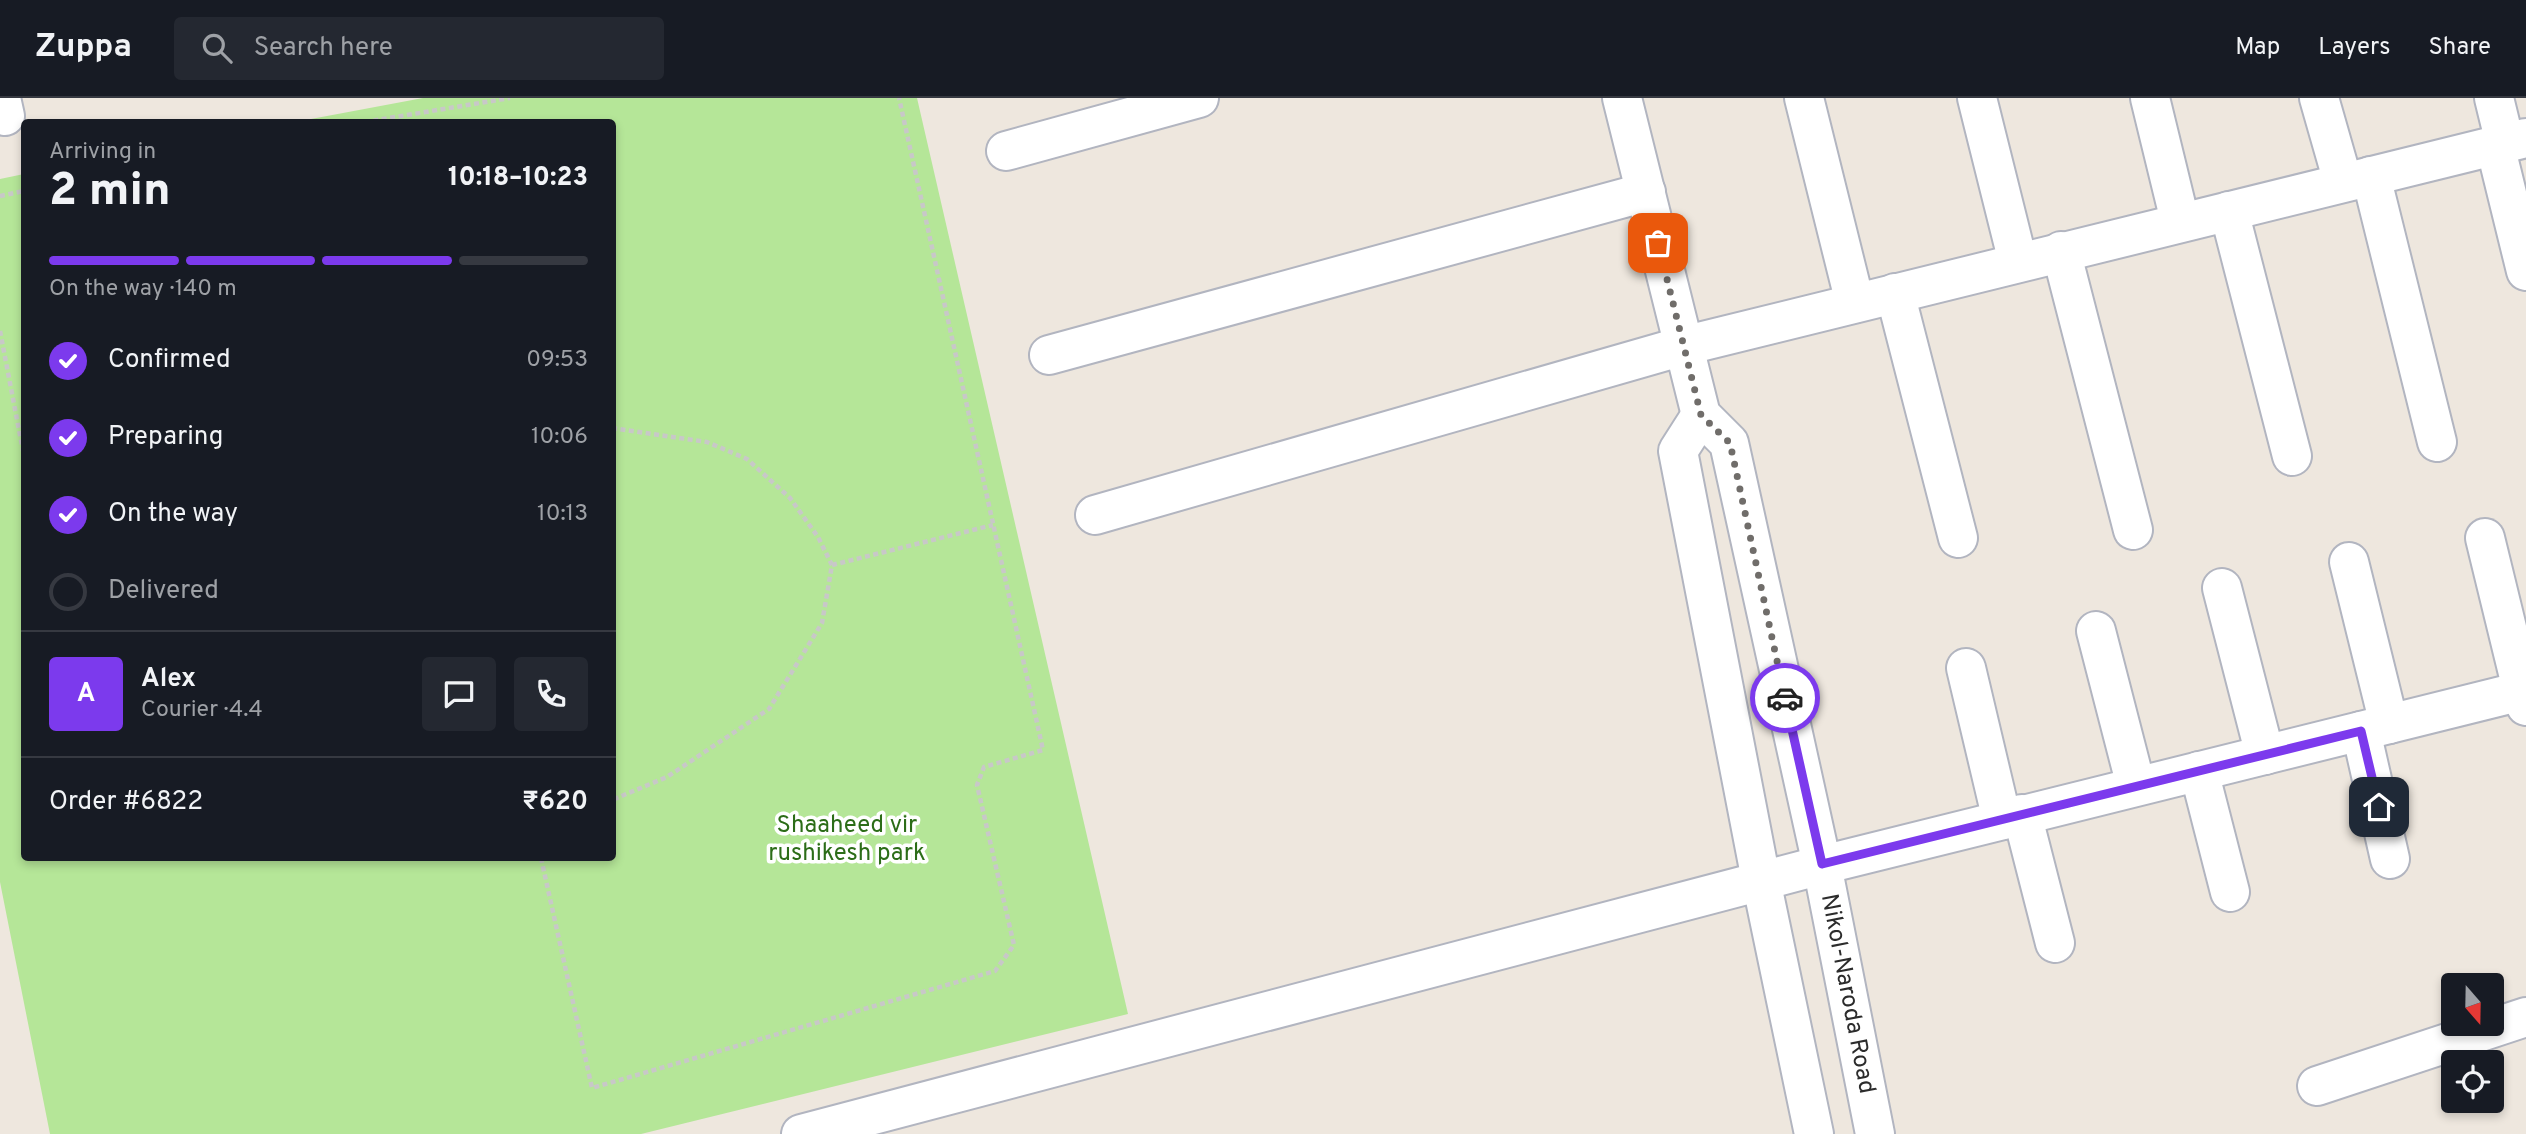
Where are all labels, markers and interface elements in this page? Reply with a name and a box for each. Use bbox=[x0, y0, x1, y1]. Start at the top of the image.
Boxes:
search box bbox=[174, 17, 664, 80]
text: Zuppa bbox=[35, 27, 132, 69]
icon: search bbox=[198, 29, 236, 67]
text: Search here bbox=[254, 32, 393, 65]
text: Map bbox=[2235, 33, 2280, 63]
text: Layers bbox=[2318, 33, 2390, 63]
text: Share bbox=[2428, 33, 2491, 63]
text: Arriving in bbox=[49, 138, 156, 167]
text: 10:18–10:23 bbox=[448, 162, 588, 195]
text: 2 min bbox=[49, 163, 171, 222]
pin bbox=[1628, 213, 1688, 273]
icon: bag bbox=[1639, 224, 1677, 262]
text: On the way · 140 m bbox=[49, 275, 237, 304]
icon: check bbox=[49, 342, 87, 380]
text: Confirmed bbox=[108, 344, 231, 377]
text: 09:53 bbox=[526, 346, 588, 375]
icon: check bbox=[49, 419, 87, 457]
text: Preparing bbox=[108, 421, 223, 454]
text: 10:06 bbox=[531, 423, 588, 452]
icon: check bbox=[49, 496, 87, 534]
text: On the way bbox=[108, 498, 238, 531]
text: 10:13 bbox=[537, 500, 588, 529]
text: Delivered bbox=[108, 575, 219, 608]
button: chat bbox=[422, 657, 496, 731]
button: phone bbox=[514, 657, 588, 731]
text: Alex bbox=[141, 663, 196, 696]
courier bbox=[1750, 663, 1820, 733]
text: A bbox=[77, 678, 95, 711]
icon: car bbox=[1766, 679, 1804, 717]
text: Courier · 4.4 bbox=[141, 696, 263, 725]
pin bbox=[2349, 777, 2409, 837]
text: Order #6822 bbox=[49, 786, 203, 819]
text: ₹620 bbox=[522, 786, 588, 819]
icon: home bbox=[2360, 788, 2398, 826]
park label: Shaaheed vir rushikesh park bbox=[768, 811, 926, 869]
street label: Nikol-Naroda Road bbox=[1813, 891, 1881, 1097]
north arrow bbox=[2441, 973, 2504, 1036]
map controls bbox=[2441, 973, 2504, 1113]
button: locate bbox=[2441, 1050, 2504, 1113]

